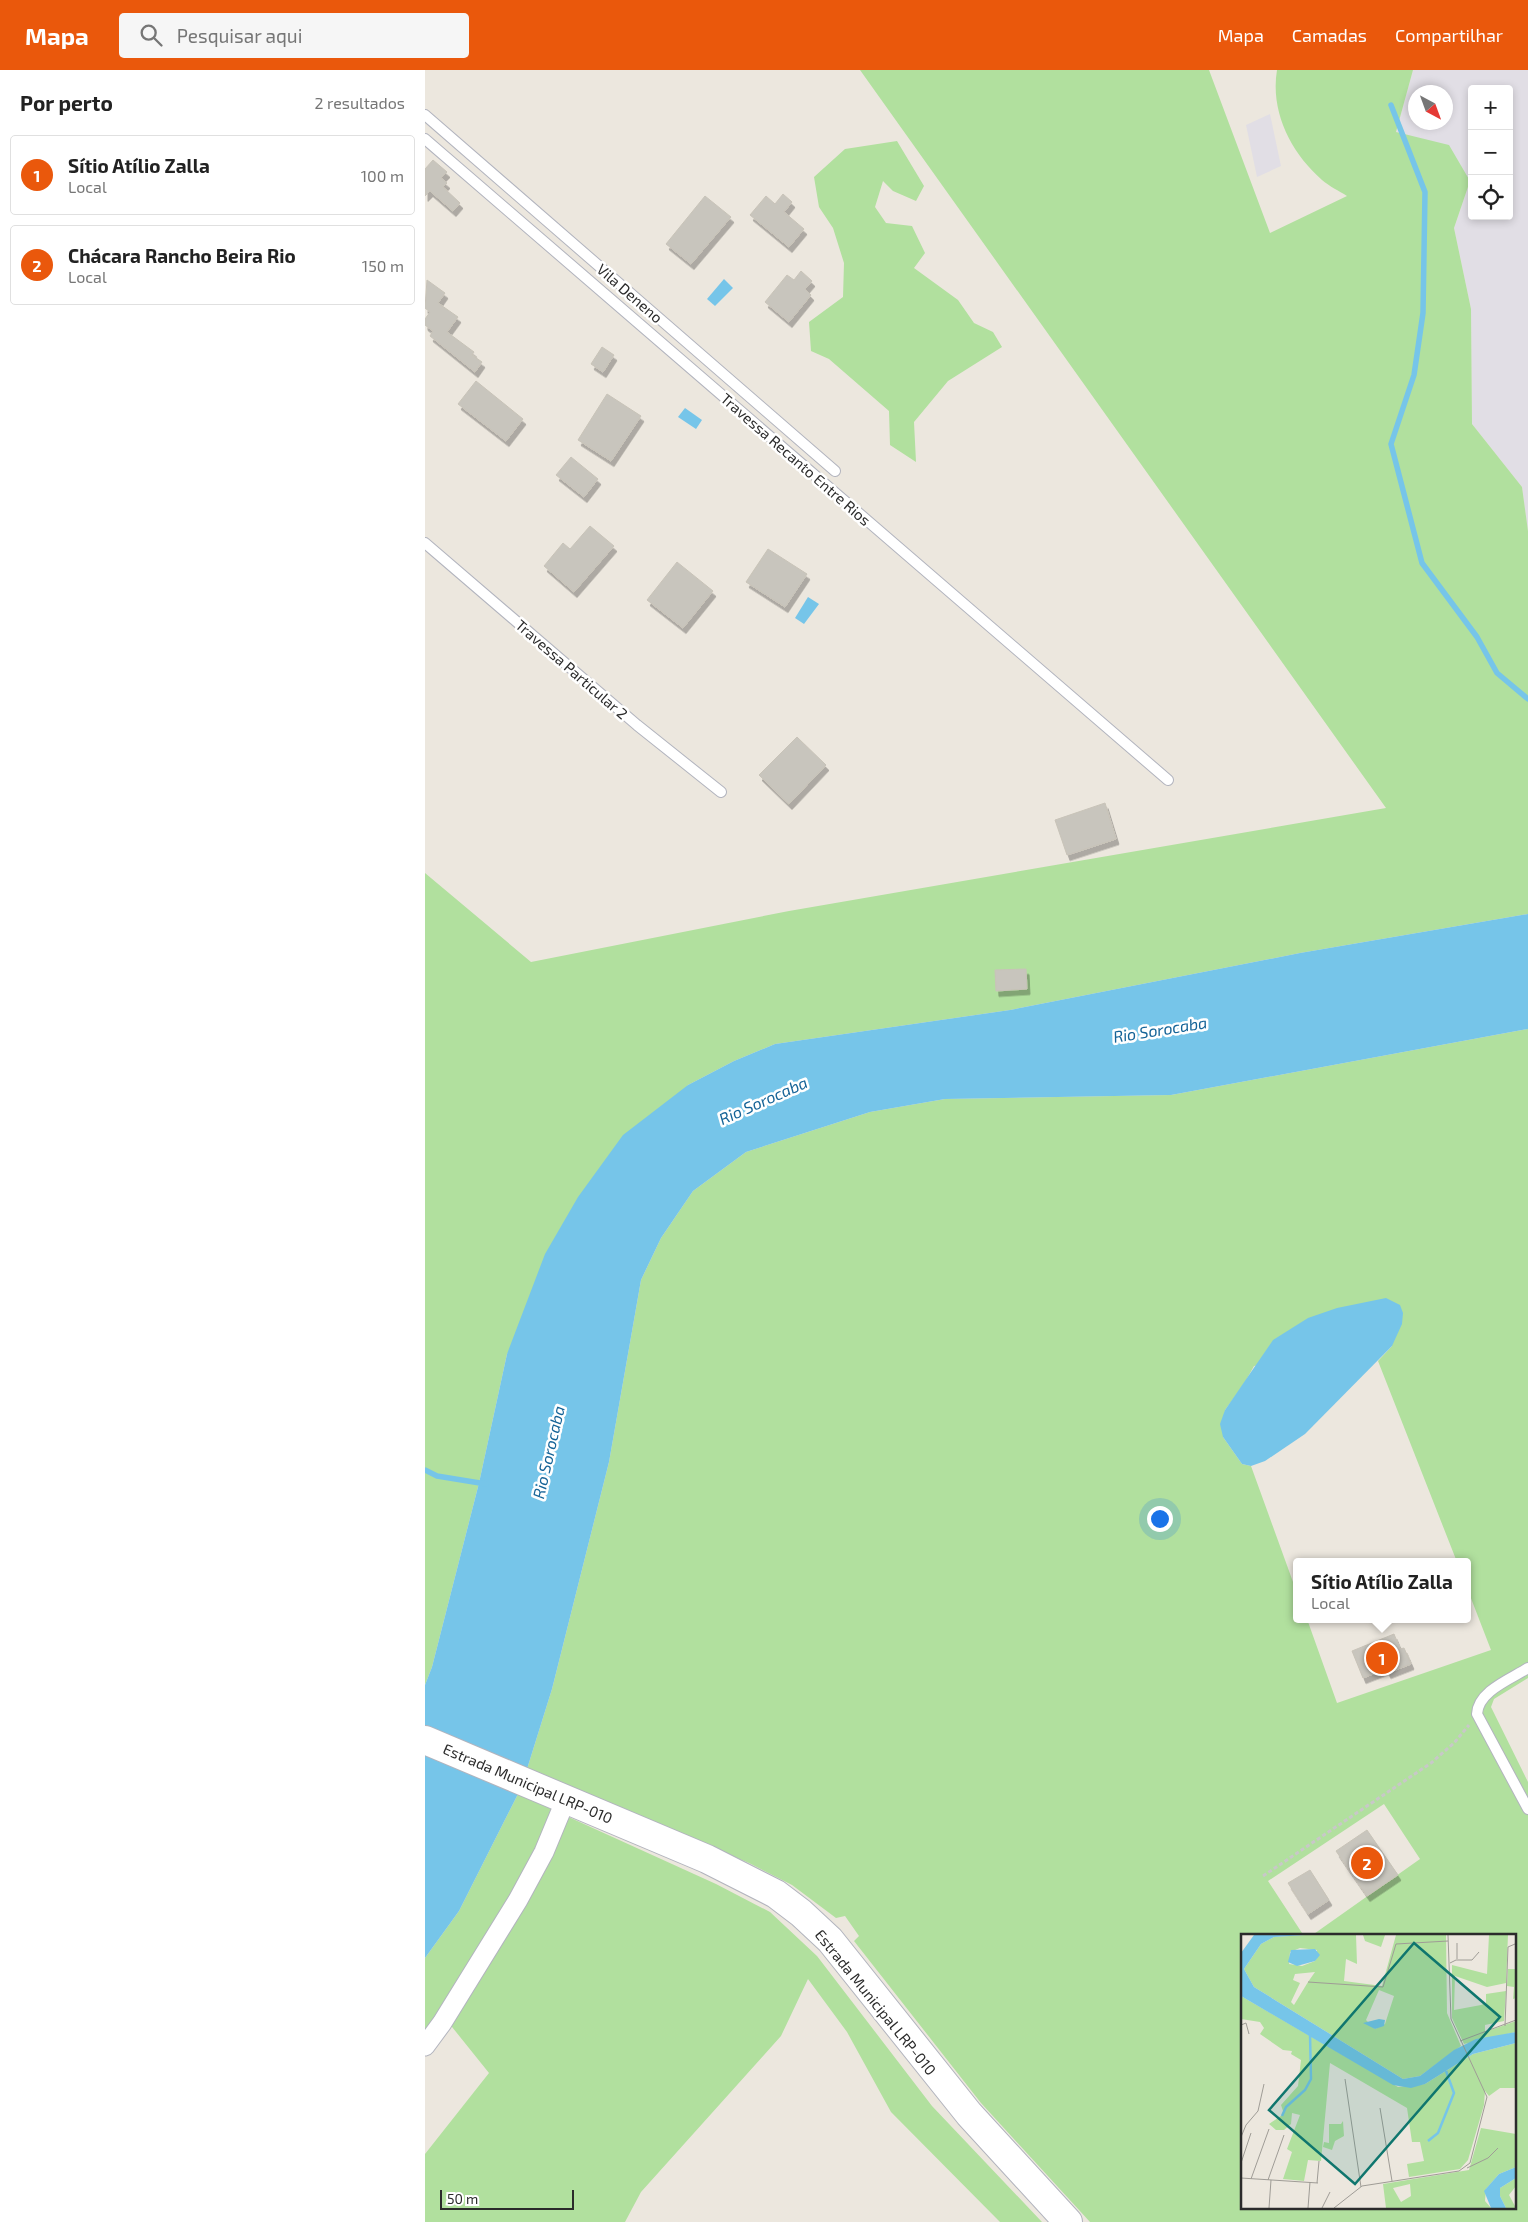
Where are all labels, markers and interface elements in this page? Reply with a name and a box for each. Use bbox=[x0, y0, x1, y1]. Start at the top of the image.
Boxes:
search box bbox=[119, 13, 469, 58]
text: Mapa bbox=[25, 21, 89, 50]
icon: search bbox=[137, 21, 165, 49]
text: Pesquisar aqui bbox=[177, 24, 302, 47]
text: Mapa bbox=[1218, 24, 1264, 46]
text: Camadas bbox=[1292, 24, 1367, 46]
text: Compartilhar bbox=[1395, 24, 1503, 46]
north arrow bbox=[1408, 85, 1453, 130]
map controls bbox=[1468, 85, 1513, 220]
button: + bbox=[1468, 85, 1513, 130]
text: Por perto bbox=[20, 90, 113, 115]
text: 2 resultados bbox=[314, 93, 405, 112]
button: − bbox=[1468, 130, 1513, 175]
text: Sítio Atílio Zalla bbox=[68, 154, 210, 177]
text: 1 bbox=[34, 166, 40, 185]
text: 100 m bbox=[361, 166, 404, 185]
button: locate bbox=[1468, 175, 1513, 220]
text: Local bbox=[68, 177, 107, 196]
text: Chácara Rancho Beira Rio bbox=[68, 244, 296, 267]
text: 2 bbox=[32, 256, 42, 275]
text: 150 m bbox=[362, 256, 404, 275]
street label: Vila Deneno bbox=[594, 260, 666, 326]
text: Local bbox=[68, 267, 107, 286]
street label: Travessa Recanto Entre Rios bbox=[717, 389, 875, 529]
street label: Travessa Particular 2 bbox=[512, 615, 632, 723]
water label: Rio Sorocaba bbox=[1112, 1012, 1208, 1046]
water label: Rio Sorocaba bbox=[716, 1072, 810, 1128]
water label: Rio Sorocaba bbox=[528, 1404, 568, 1500]
your location bbox=[1147, 1506, 1173, 1532]
popup bbox=[1293, 1558, 1471, 1623]
text: Sítio Atílio Zalla bbox=[1311, 1570, 1453, 1593]
text: Local bbox=[1311, 1593, 1350, 1612]
pin: 1 bbox=[1366, 1639, 1398, 1677]
street label: Estrada Municipal LRP-010 bbox=[441, 1739, 615, 1827]
pin: 2 bbox=[1351, 1844, 1383, 1882]
street label: Estrada Municipal LRP-010 bbox=[812, 1926, 940, 2078]
inset map bbox=[1241, 1934, 1515, 2210]
scale bar bbox=[440, 2187, 574, 2210]
text: 50 m bbox=[447, 2190, 478, 2207]

